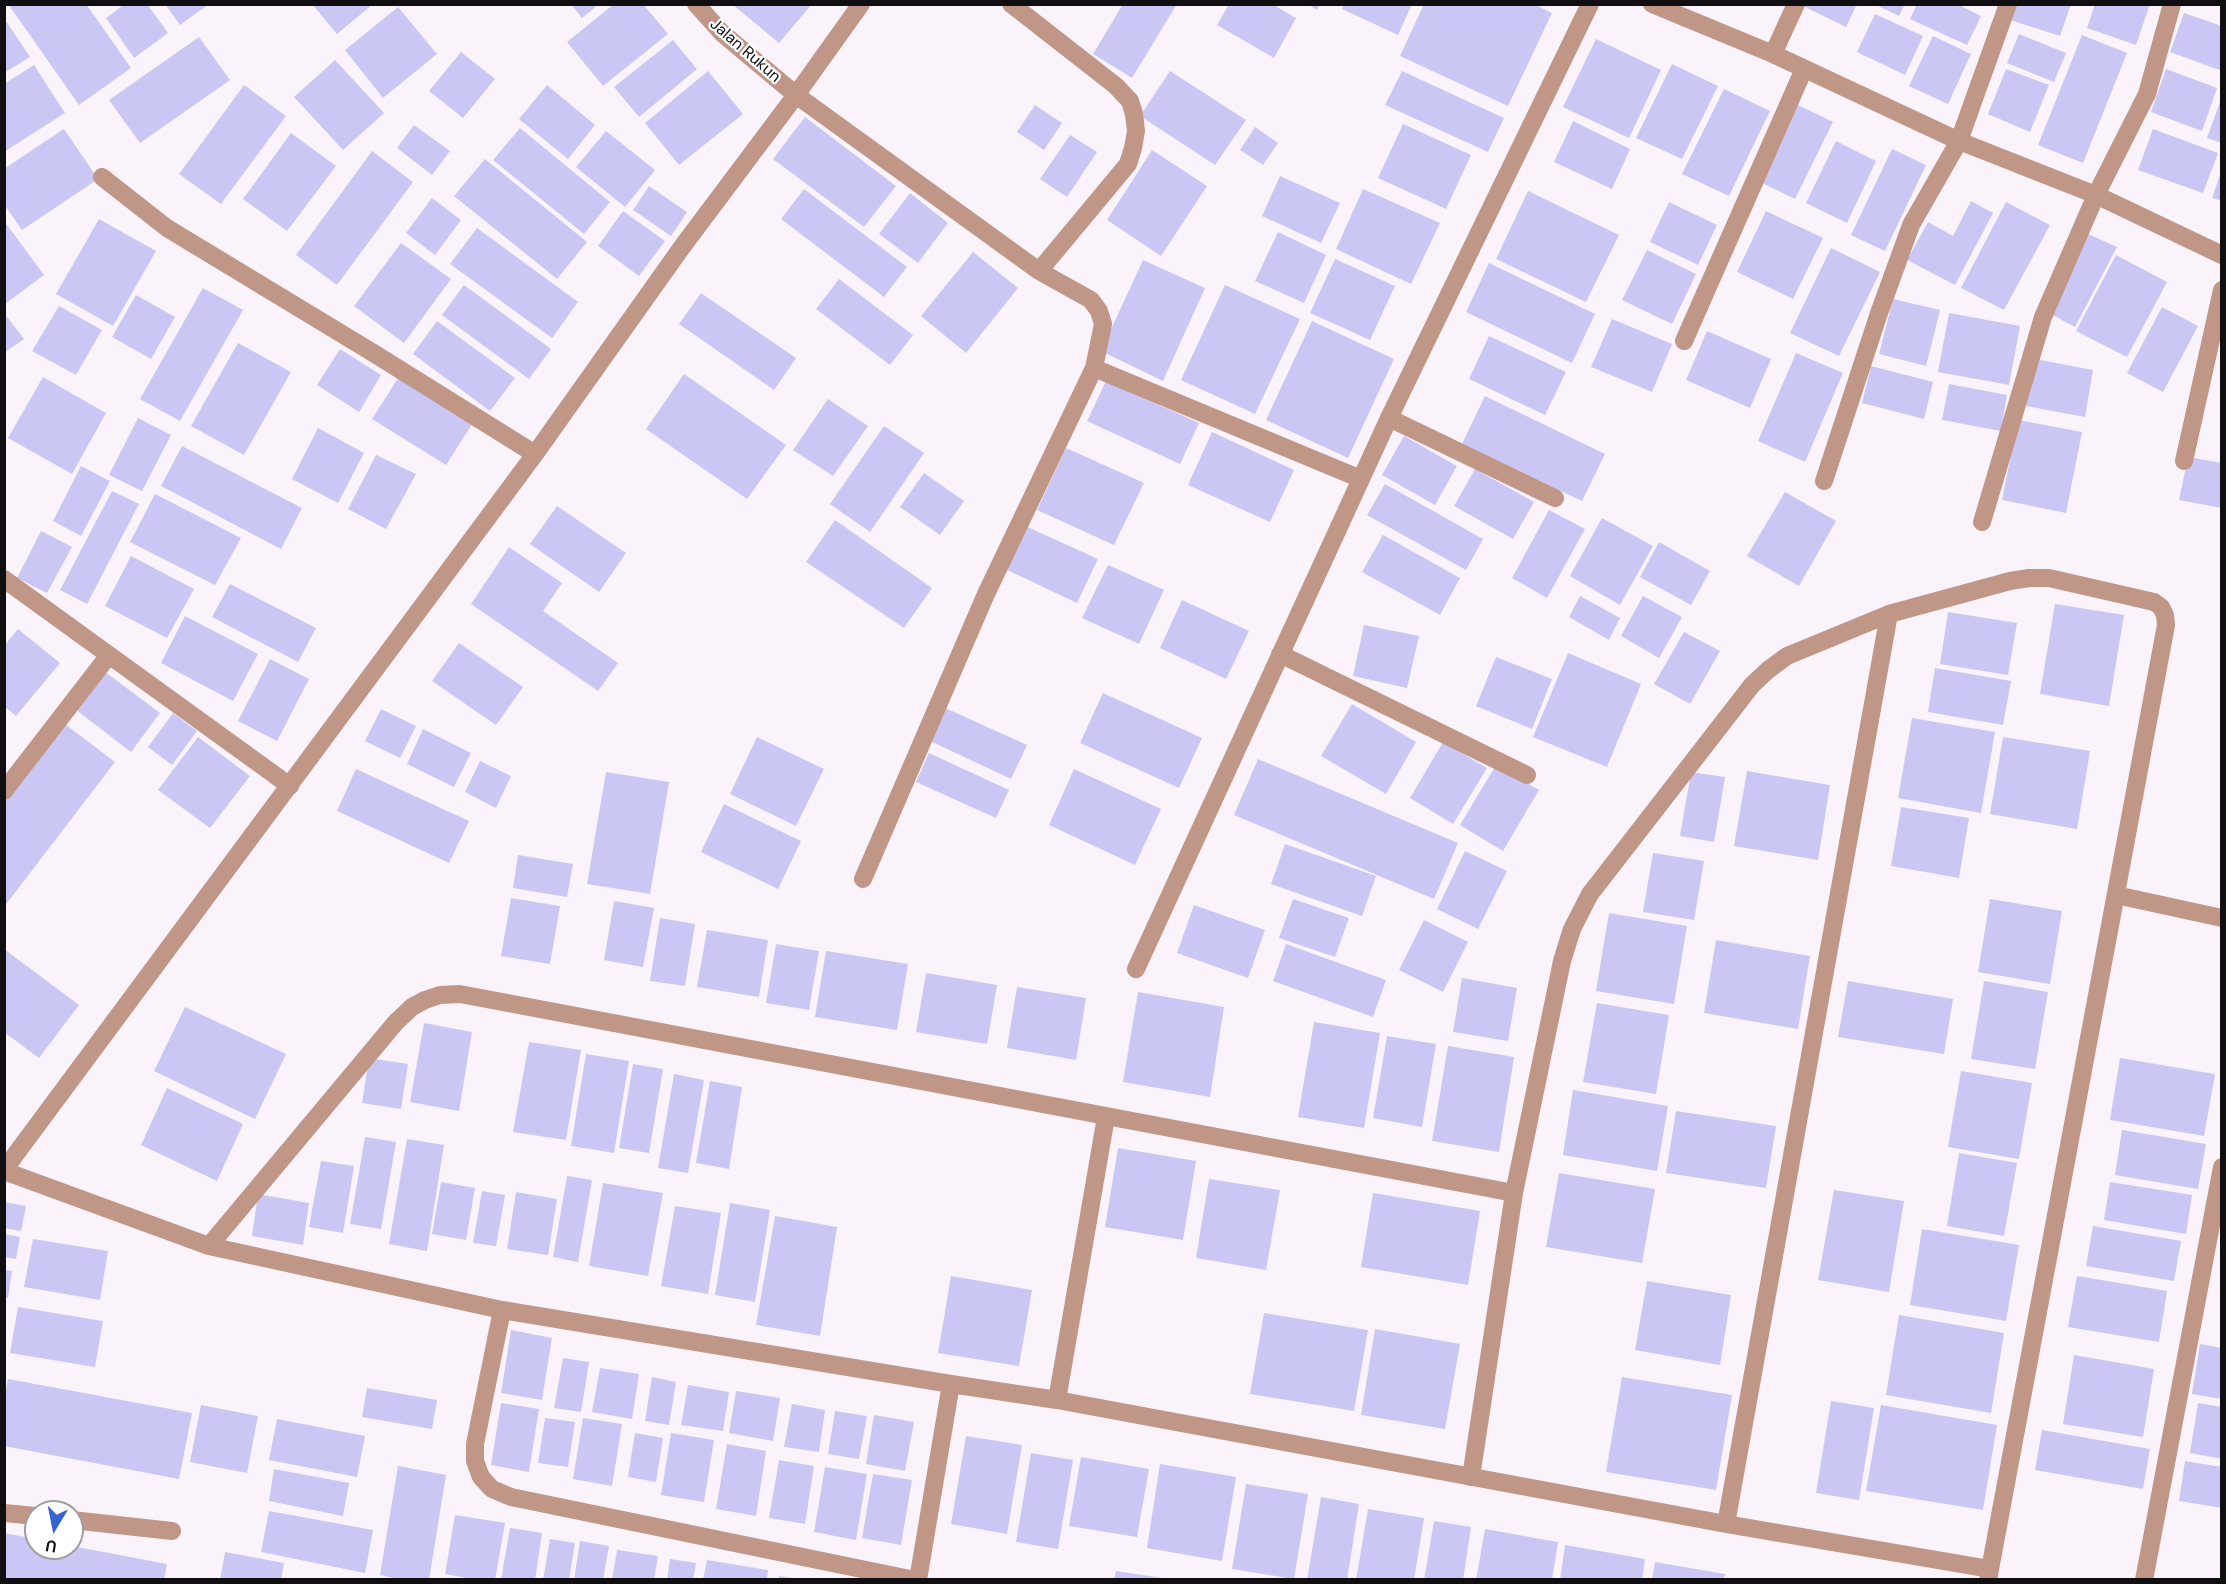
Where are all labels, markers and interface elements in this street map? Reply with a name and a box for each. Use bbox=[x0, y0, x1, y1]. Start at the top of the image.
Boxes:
street label: Jalan Rukun bbox=[706, 15, 784, 87]
north arrow bbox=[24, 1500, 84, 1560]
text: U bbox=[44, 1535, 58, 1558]

